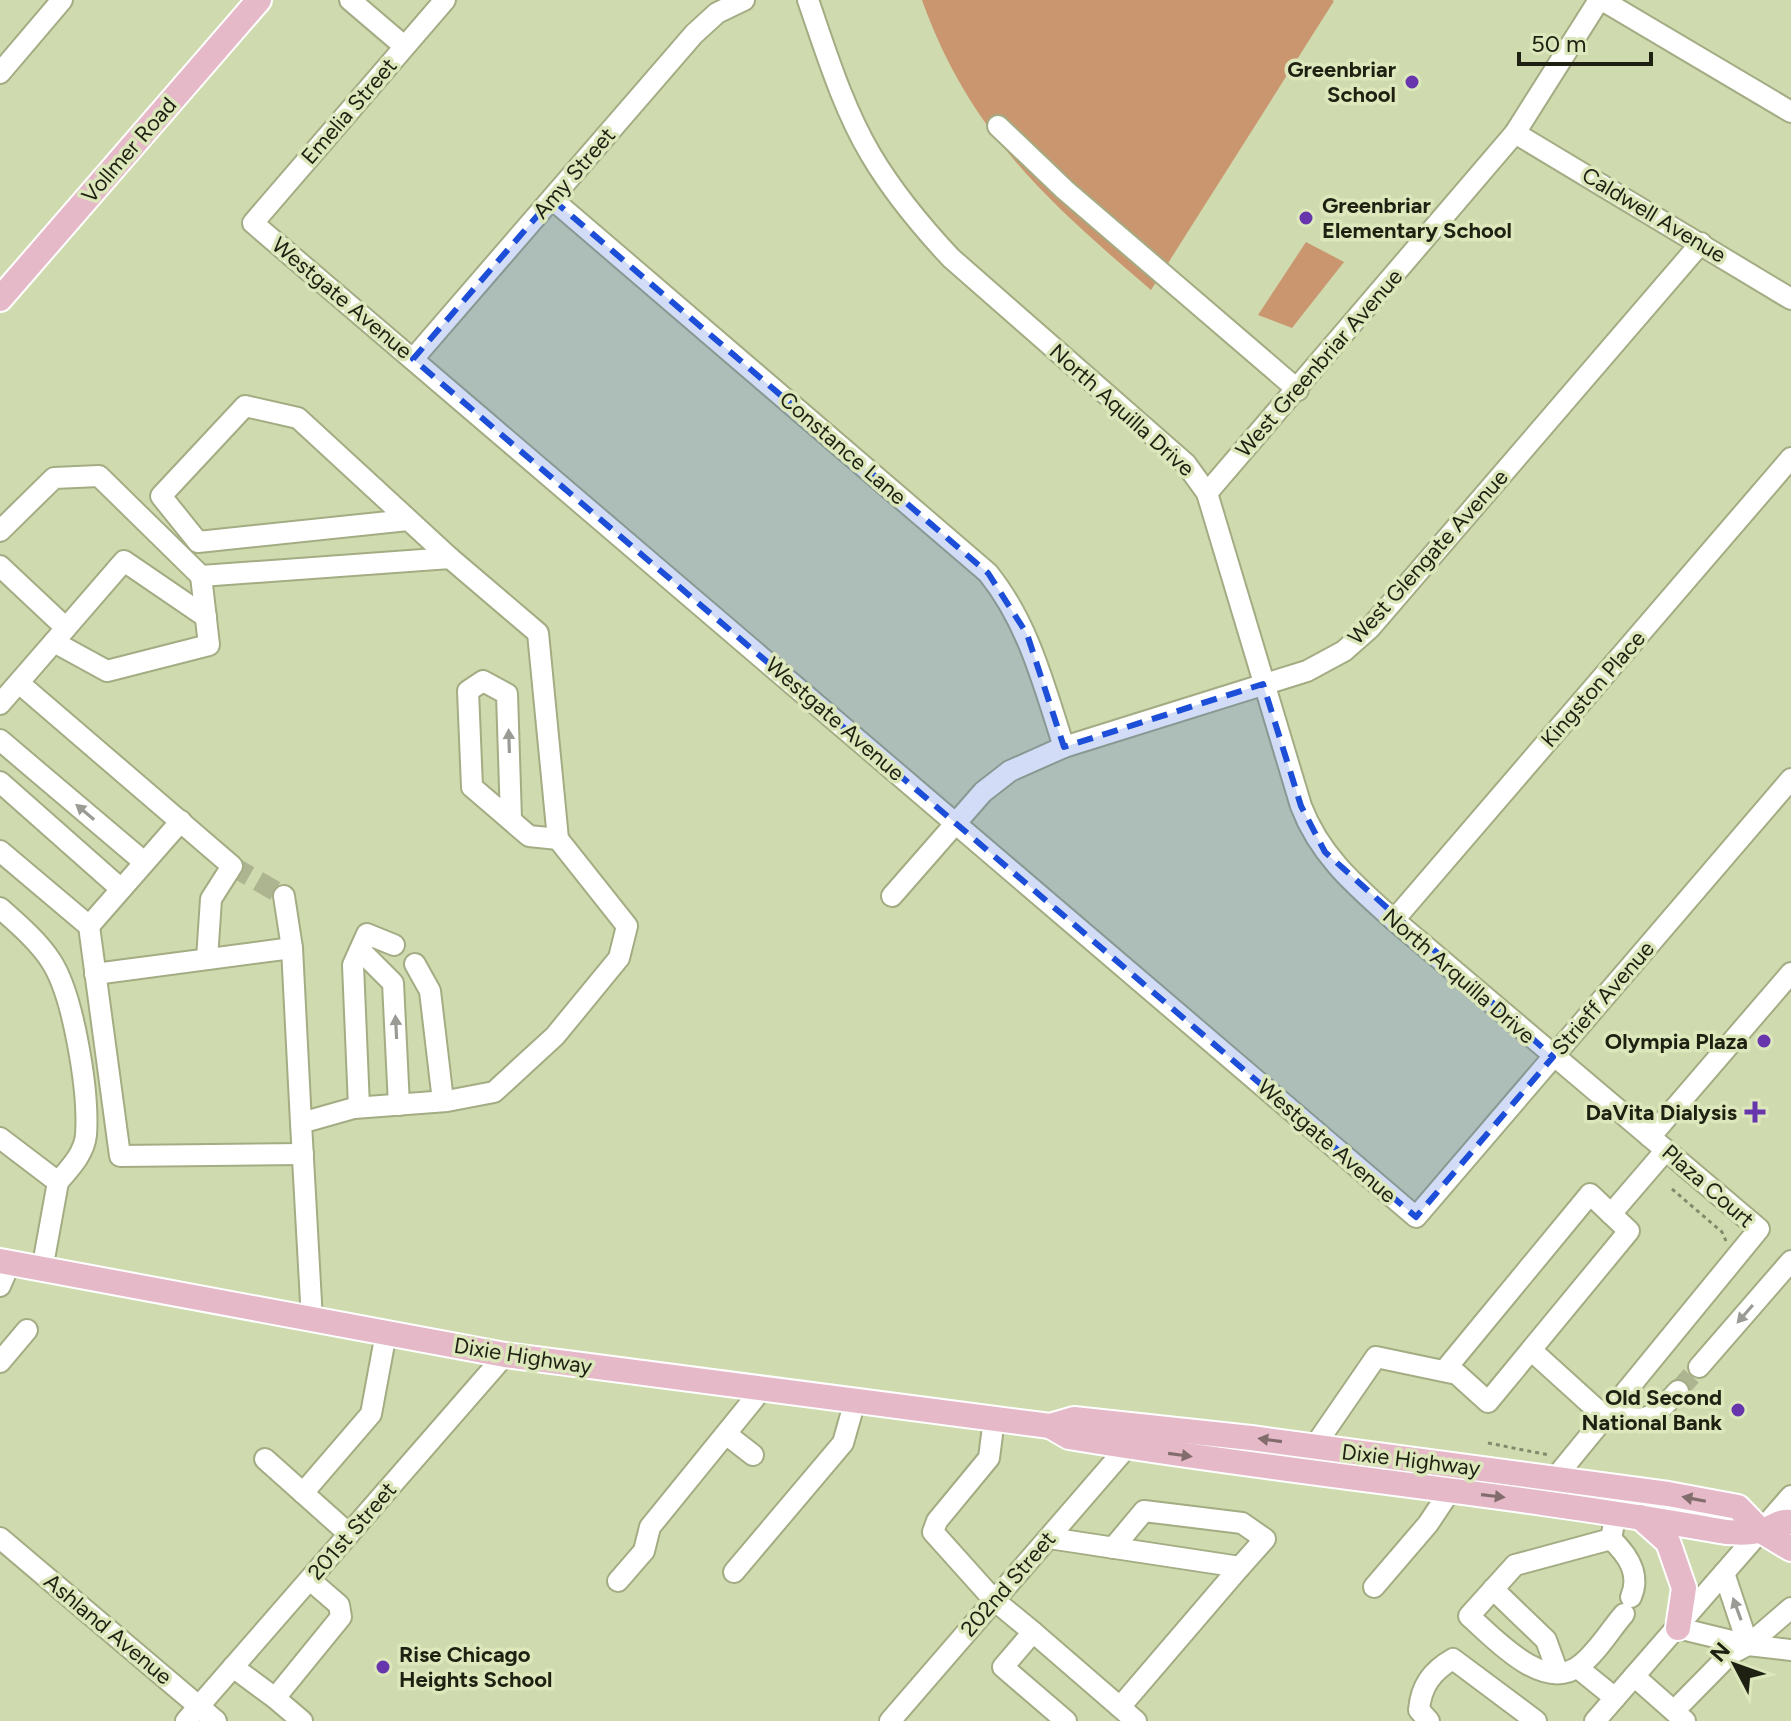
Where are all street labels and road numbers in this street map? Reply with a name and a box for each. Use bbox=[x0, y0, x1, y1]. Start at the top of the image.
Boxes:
street label: Emelia Street bbox=[296, 52, 402, 170]
street label: Vollmer Road bbox=[76, 92, 182, 208]
street label: Amy Street bbox=[527, 122, 621, 224]
street label: Caldwell Avenue bbox=[1577, 161, 1731, 269]
street label: Westgate Avenue bbox=[266, 231, 418, 365]
street label: West Greenbriar Avenue bbox=[1230, 263, 1408, 463]
street label: North Aquilla Drive bbox=[1044, 338, 1200, 482]
street label: Constance Lane bbox=[774, 386, 912, 510]
street label: West Glengate Avenue bbox=[1342, 464, 1514, 650]
street label: Kingston Place bbox=[1535, 625, 1651, 753]
street label: Westgate Avenue bbox=[760, 651, 910, 787]
street label: North Arquilla Drive bbox=[1377, 903, 1541, 1049]
street label: Strieff Avenue bbox=[1546, 935, 1660, 1061]
street label: Westgate Avenue bbox=[1252, 1073, 1402, 1209]
street label: Plaza Court bbox=[1657, 1139, 1759, 1233]
street label: Dixie Highway bbox=[452, 1332, 594, 1380]
street label: Dixie Highway bbox=[1340, 1438, 1482, 1482]
street label: 201st Street bbox=[302, 1476, 402, 1586]
street label: 202nd Street bbox=[955, 1526, 1061, 1642]
street label: Ashland Avenue bbox=[39, 1568, 177, 1690]

